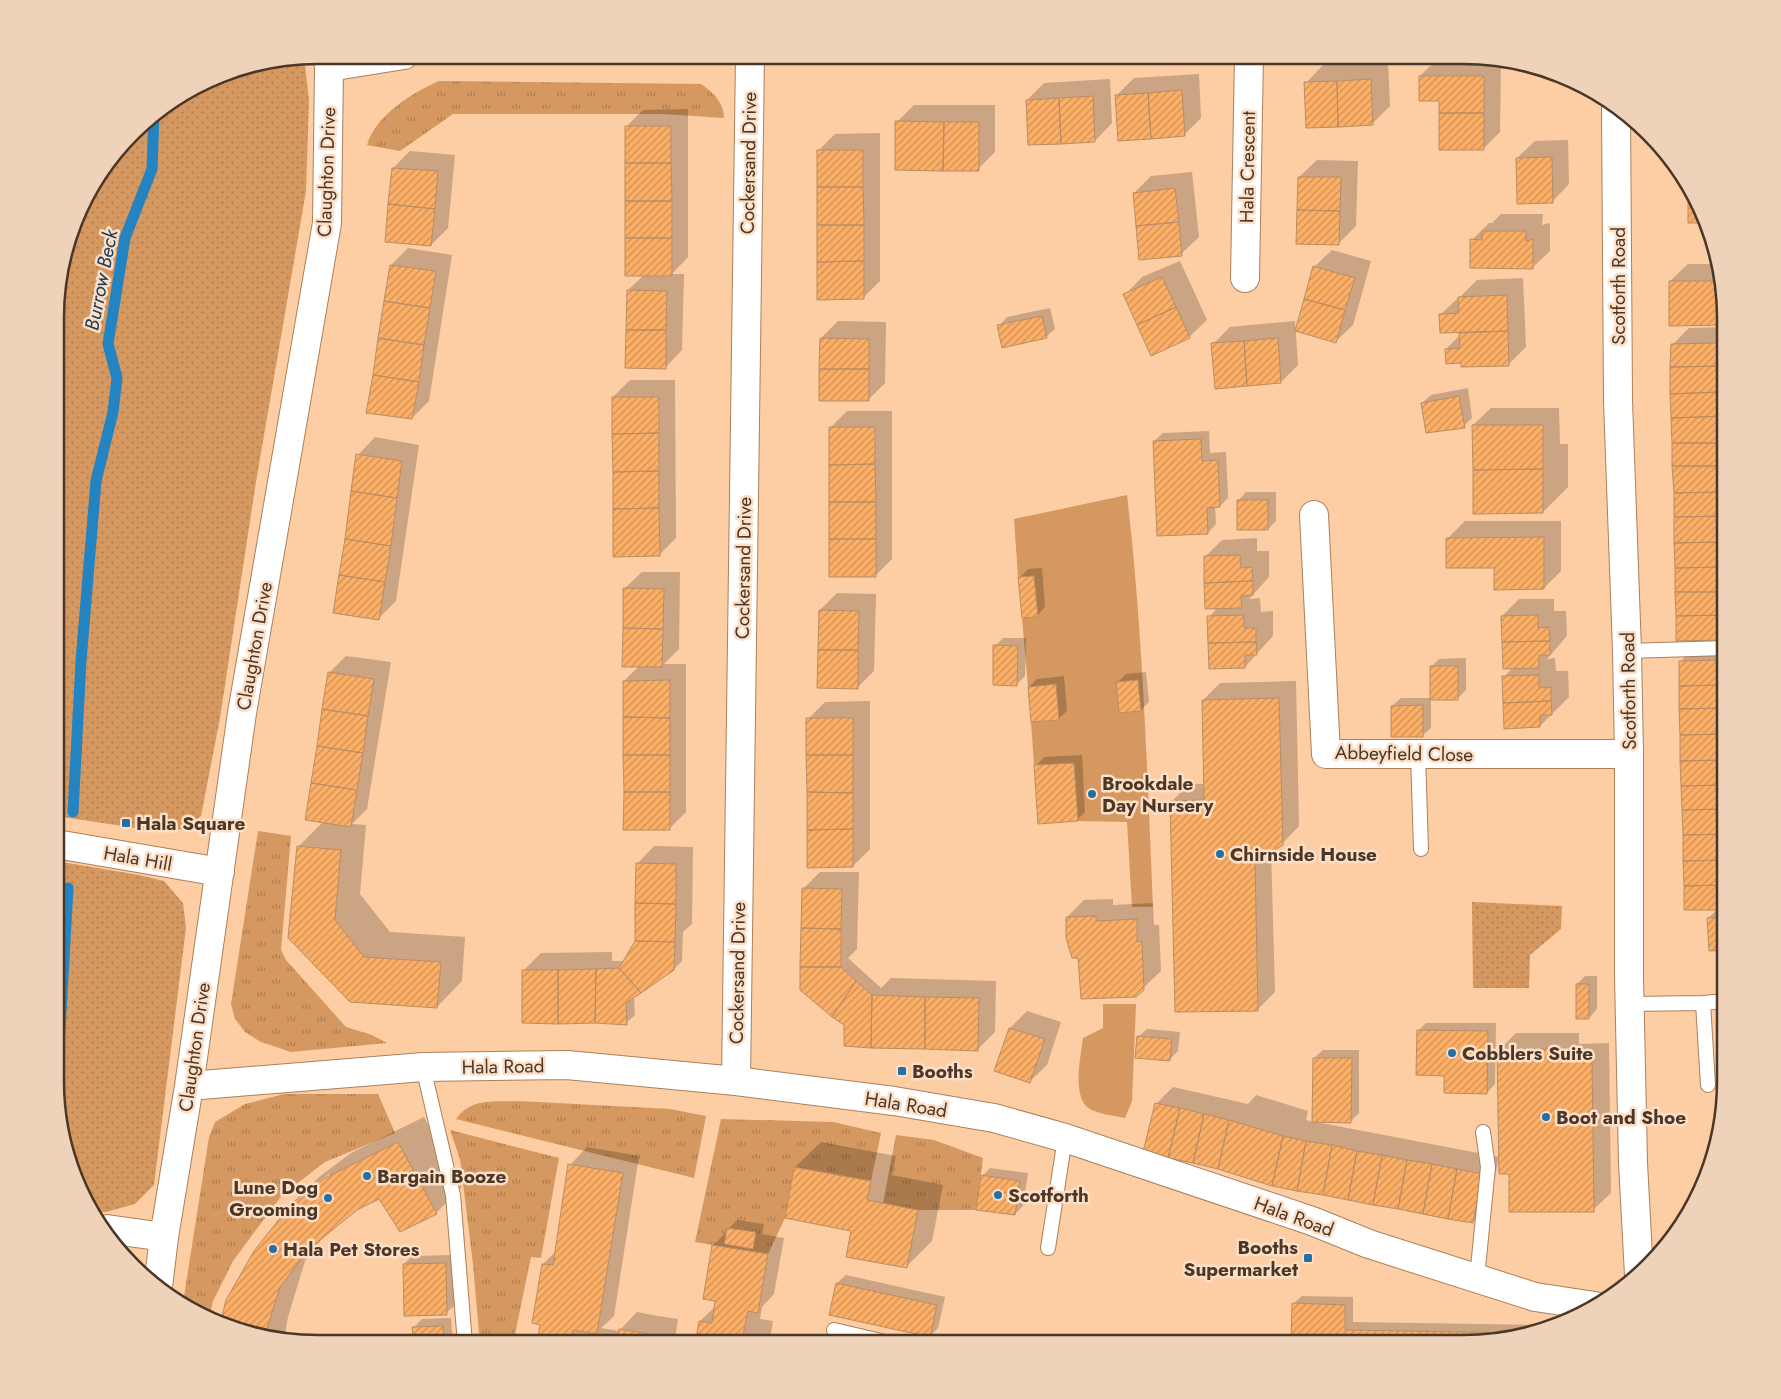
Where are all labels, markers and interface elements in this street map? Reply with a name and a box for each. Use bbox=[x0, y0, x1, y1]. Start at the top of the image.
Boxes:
street label: Cockersand Drive bbox=[734, 91, 763, 234]
street label: Claughton Drive bbox=[311, 106, 342, 238]
street label: Hala Crescent bbox=[1233, 110, 1262, 223]
water label: Burrow Beck bbox=[78, 226, 126, 333]
street label: Scotforth Road bbox=[1605, 227, 1632, 345]
street label: Cockersand Drive bbox=[729, 496, 758, 639]
street label: Claughton Drive bbox=[230, 579, 279, 713]
street label: Scotforth Road bbox=[1614, 632, 1643, 750]
street label: Abbeyfield Close bbox=[1335, 739, 1474, 768]
place label: Brookdale Day Nursery bbox=[1102, 770, 1214, 819]
marker: Brookdale Day Nursery bbox=[1086, 788, 1098, 800]
place label: Hala Square bbox=[136, 810, 246, 837]
marker: Hala Square bbox=[120, 817, 132, 829]
street label: Hala Hill bbox=[101, 839, 174, 878]
place label: Chirnside House bbox=[1230, 841, 1377, 868]
marker: Chirnside House bbox=[1214, 848, 1226, 860]
street label: Cockersand Drive bbox=[723, 901, 752, 1044]
street label: Claughton Drive bbox=[172, 981, 217, 1113]
place label: Cobblers Suite bbox=[1462, 1040, 1593, 1067]
marker: Cobblers Suite bbox=[1446, 1047, 1458, 1059]
street label: Hala Road bbox=[461, 1052, 545, 1081]
place label: Booths bbox=[912, 1058, 973, 1085]
marker: Booths bbox=[896, 1065, 908, 1077]
street label: Hala Road bbox=[863, 1085, 949, 1124]
place label: Boot and Shoe bbox=[1556, 1104, 1686, 1131]
marker: Boot and Shoe bbox=[1540, 1111, 1552, 1123]
place label: Bargain Booze bbox=[377, 1163, 506, 1190]
marker: Bargain Booze bbox=[361, 1170, 373, 1182]
place label: Lune Dog Grooming bbox=[229, 1174, 318, 1223]
place label: Scotforth bbox=[1008, 1182, 1089, 1209]
marker: Scotforth bbox=[992, 1189, 1004, 1201]
street label: Hala Road bbox=[1250, 1190, 1337, 1243]
marker: Lune Dog Grooming bbox=[322, 1192, 334, 1204]
place label: Booths Supermarket bbox=[1184, 1234, 1298, 1283]
place label: Hala Pet Stores bbox=[283, 1236, 420, 1263]
marker: Hala Pet Stores bbox=[267, 1243, 279, 1255]
marker: Booths Supermarket bbox=[1302, 1252, 1314, 1264]

